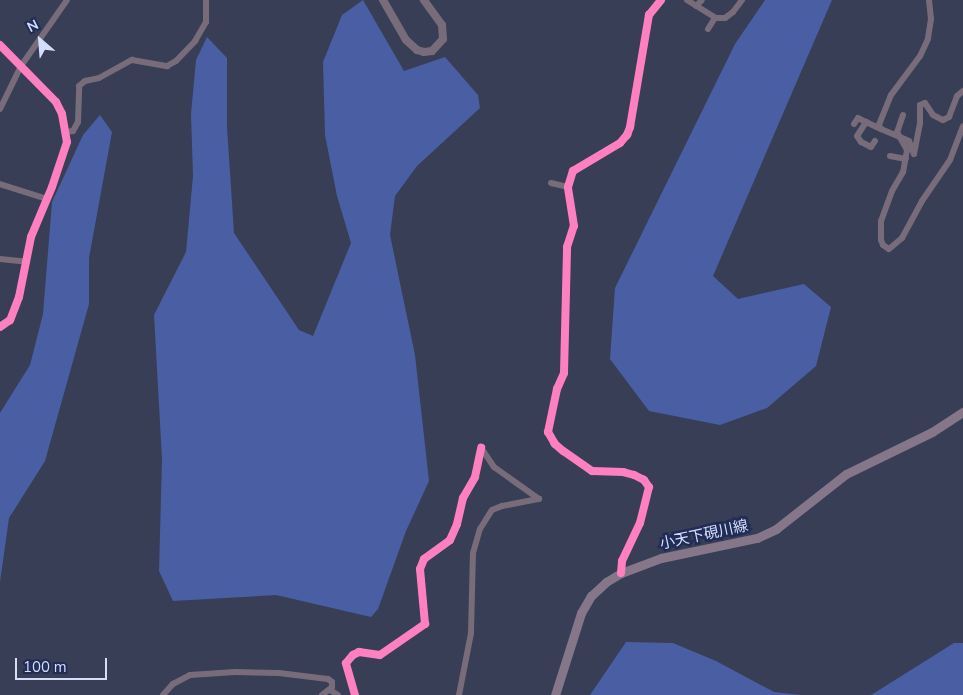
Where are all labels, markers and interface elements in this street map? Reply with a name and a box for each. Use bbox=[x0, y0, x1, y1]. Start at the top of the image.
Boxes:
north arrow bbox=[15, 15, 65, 65]
text: N bbox=[24, 15, 42, 37]
street label: 小天下硯川線 bbox=[658, 517, 750, 553]
scale bar bbox=[18, 648, 110, 680]
text: 100 m bbox=[23, 657, 67, 677]

